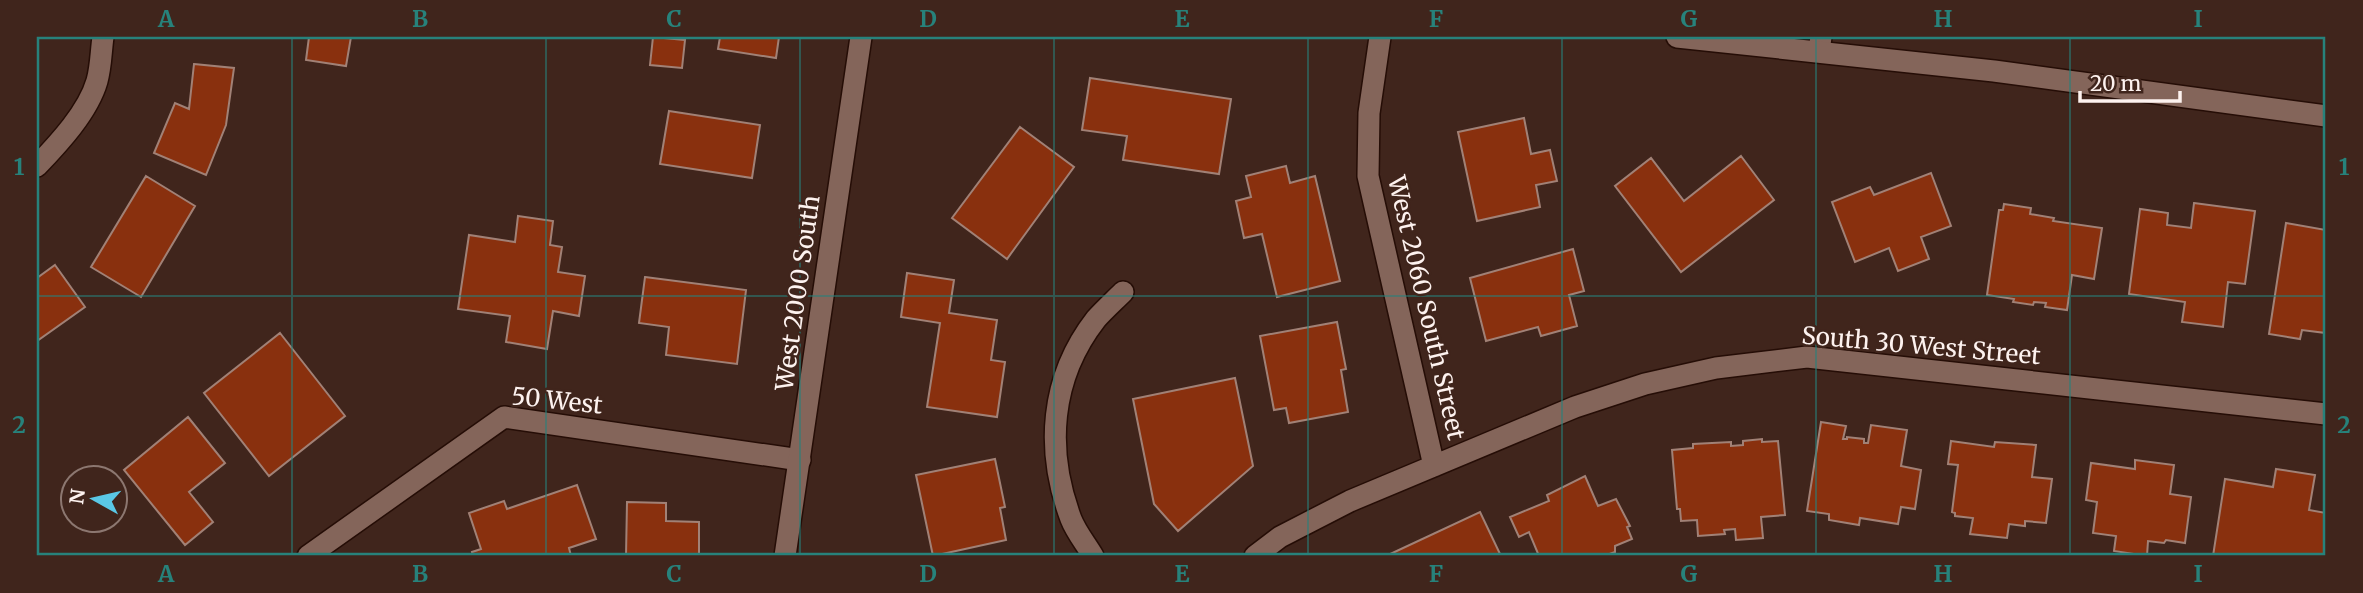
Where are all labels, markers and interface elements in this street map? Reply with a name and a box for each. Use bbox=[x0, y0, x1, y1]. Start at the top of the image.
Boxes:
text: A bbox=[157, 4, 175, 33]
text: B bbox=[412, 4, 428, 33]
text: C bbox=[666, 4, 682, 33]
text: D bbox=[919, 4, 937, 33]
text: E bbox=[1174, 4, 1190, 33]
text: F bbox=[1429, 4, 1443, 33]
text: G bbox=[1681, 4, 1698, 33]
text: H bbox=[1934, 4, 1953, 33]
text: I bbox=[2193, 4, 2203, 33]
scale bar bbox=[2080, 60, 2179, 104]
text: 20 m bbox=[2090, 70, 2142, 97]
text: 1 bbox=[14, 152, 25, 181]
text: 1 bbox=[2339, 152, 2350, 181]
street label: West 2060 South Street bbox=[1381, 172, 1472, 444]
street label: West 2000 South bbox=[768, 193, 827, 394]
street label: South 30 West Street bbox=[1800, 320, 2042, 371]
street label: 50 West bbox=[510, 380, 605, 421]
text: 2 bbox=[12, 410, 26, 439]
text: 2 bbox=[2337, 410, 2351, 439]
north arrow bbox=[60, 463, 130, 534]
text: N bbox=[64, 488, 90, 506]
text: A bbox=[157, 559, 175, 588]
text: B bbox=[412, 559, 428, 588]
text: C bbox=[666, 559, 682, 588]
text: D bbox=[919, 559, 937, 588]
text: E bbox=[1174, 559, 1190, 588]
text: F bbox=[1429, 559, 1443, 588]
text: G bbox=[1681, 559, 1698, 588]
text: H bbox=[1934, 559, 1953, 588]
text: I bbox=[2193, 559, 2203, 588]

